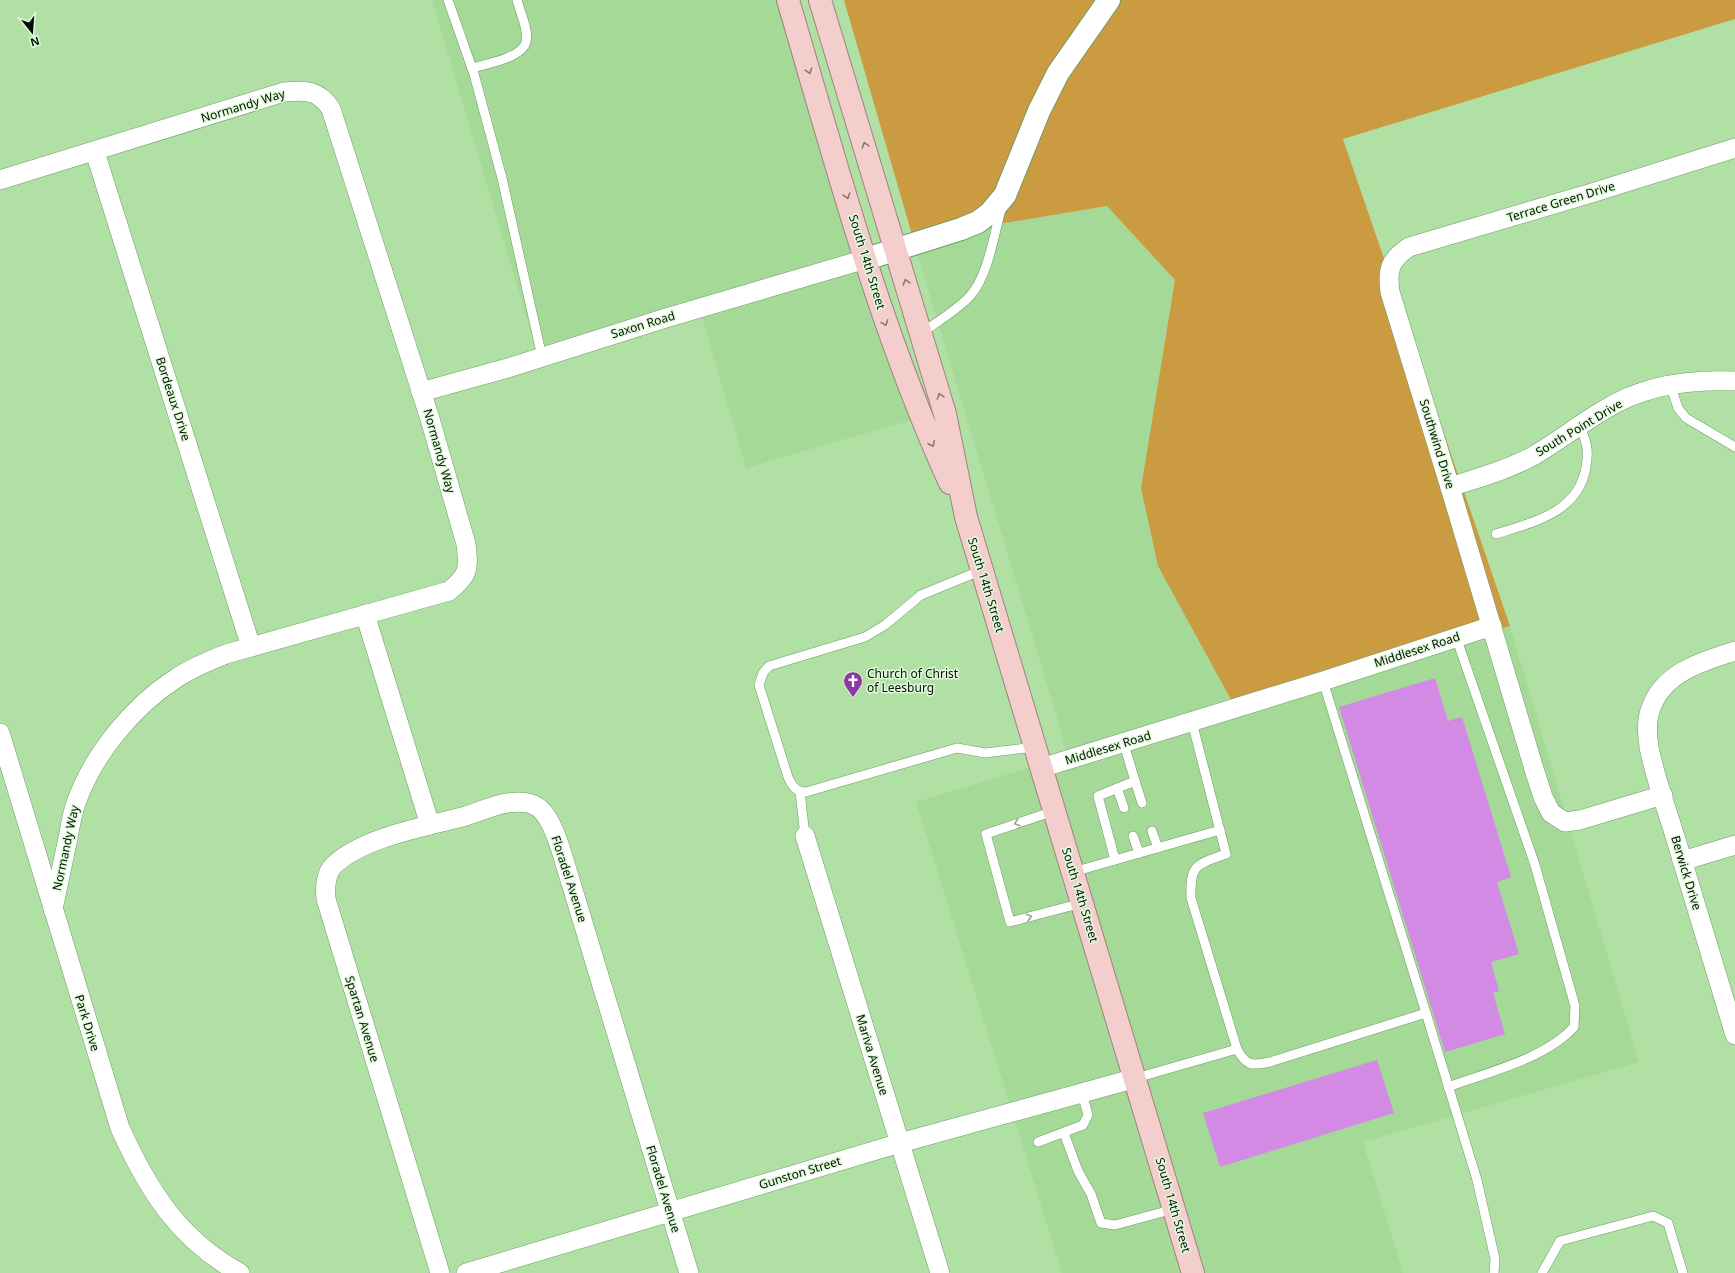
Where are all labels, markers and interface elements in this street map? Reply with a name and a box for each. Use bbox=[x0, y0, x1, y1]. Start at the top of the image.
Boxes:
north arrow bbox=[12, 12, 52, 52]
text: N bbox=[29, 34, 42, 51]
one-way arrow bbox=[804, 67, 813, 74]
street label: Normandy Way bbox=[199, 84, 288, 126]
one-way arrow bbox=[861, 142, 870, 149]
street label: Terrace Green Drive bbox=[1505, 177, 1617, 226]
one-way arrow bbox=[842, 192, 851, 199]
street label: South 14th Street bbox=[845, 212, 890, 312]
one-way arrow bbox=[902, 279, 911, 286]
street label: Saxon Road bbox=[609, 307, 677, 342]
one-way arrow bbox=[881, 319, 889, 326]
street label: Bordeaux Drive bbox=[152, 355, 195, 443]
one-way arrow bbox=[936, 393, 945, 400]
street label: South Point Drive bbox=[1532, 395, 1625, 460]
street label: Southwind Drive bbox=[1416, 397, 1459, 491]
street label: Normandy Way bbox=[419, 407, 460, 496]
one-way arrow bbox=[927, 440, 935, 448]
street label: South 14th Street bbox=[964, 535, 1009, 635]
street label: Middlesex Road bbox=[1372, 628, 1462, 671]
place label: Church of Christ of Leesburg bbox=[867, 665, 959, 696]
church icon: Church of Christ of Leesburg bbox=[842, 670, 864, 698]
street label: Middlesex Road bbox=[1063, 726, 1153, 769]
street label: Normandy Way bbox=[48, 803, 83, 892]
one-way arrow bbox=[1014, 818, 1021, 827]
street label: Floradel Avenue bbox=[547, 833, 592, 925]
street label: Berwick Drive bbox=[1667, 834, 1706, 912]
street label: South 14th Street bbox=[1058, 845, 1103, 945]
one-way arrow bbox=[1025, 913, 1032, 922]
street label: Spartan Avenue bbox=[341, 974, 384, 1064]
street label: Park Drive bbox=[71, 993, 104, 1053]
street label: Mariva Avenue bbox=[852, 1012, 893, 1098]
street label: Floradel Avenue bbox=[642, 1143, 685, 1235]
street label: Gunston Street bbox=[757, 1152, 844, 1193]
street label: South 14th Street bbox=[1152, 1155, 1195, 1255]

